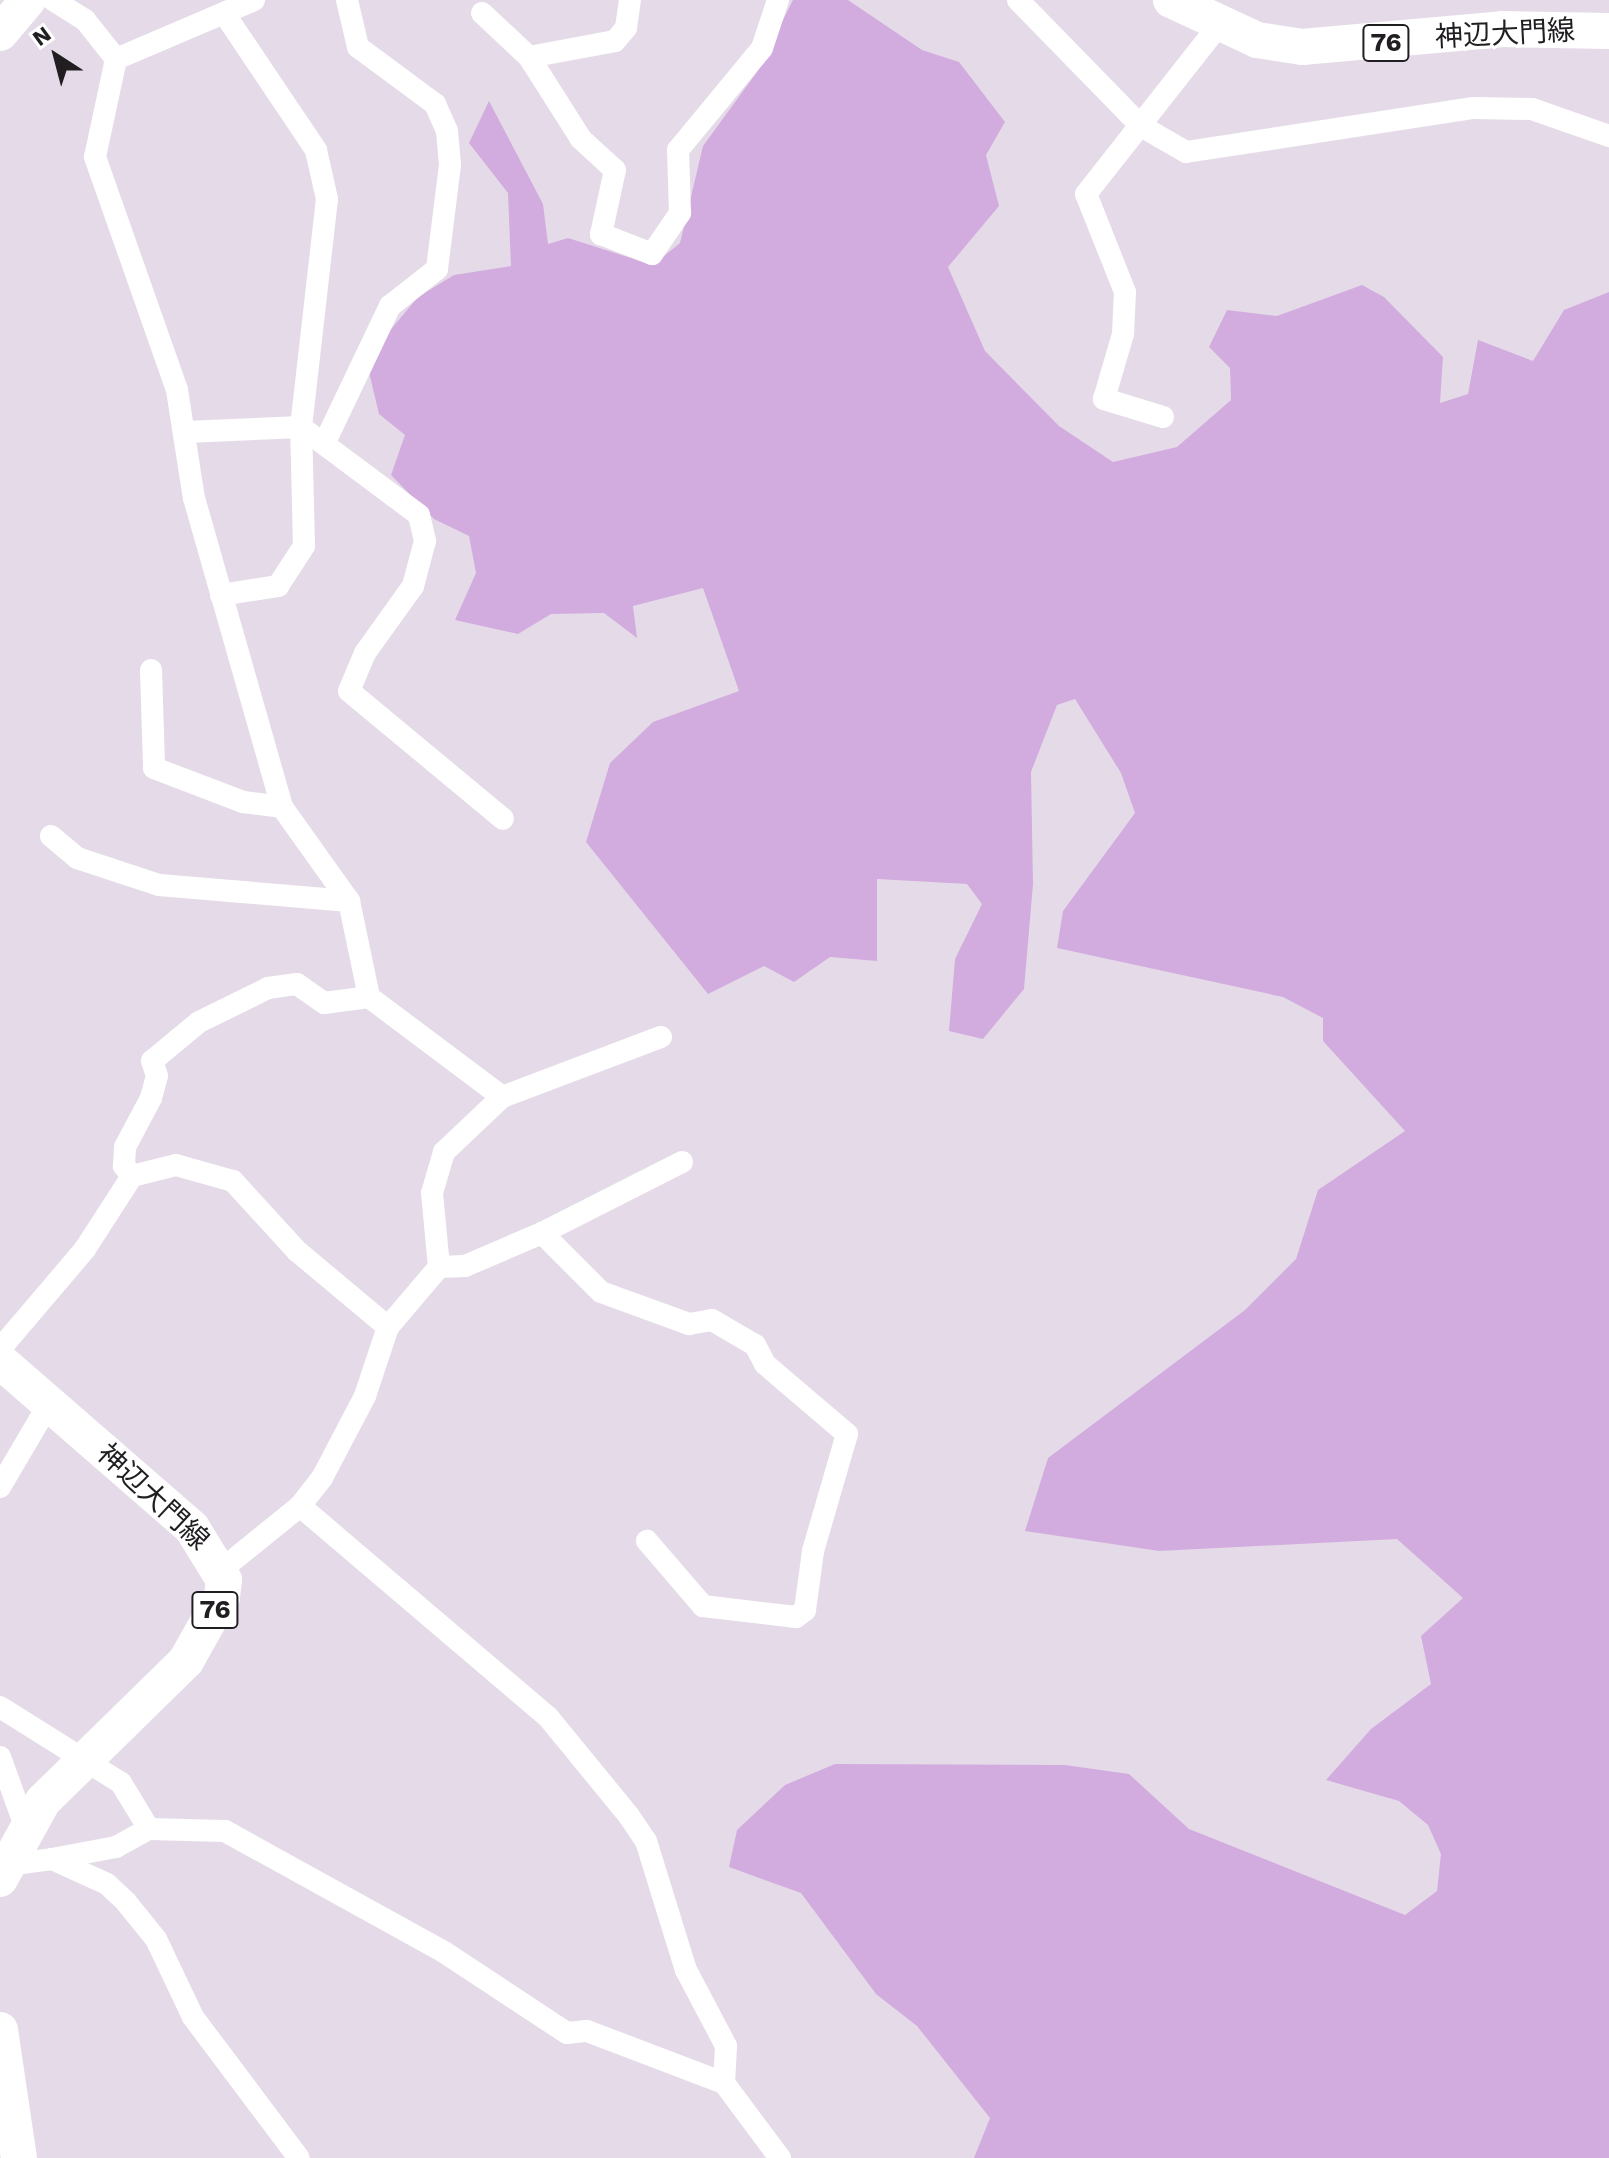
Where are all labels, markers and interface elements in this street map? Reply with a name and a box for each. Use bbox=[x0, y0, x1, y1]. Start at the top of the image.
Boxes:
street label: 神辺大門線 bbox=[1434, 14, 1576, 54]
north arrow bbox=[16, 16, 96, 96]
text: N bbox=[28, 21, 56, 51]
road number: 76 bbox=[1362, 21, 1410, 65]
street label: 神辺大門線 bbox=[90, 1437, 216, 1557]
road number: 76 bbox=[191, 1588, 239, 1632]

